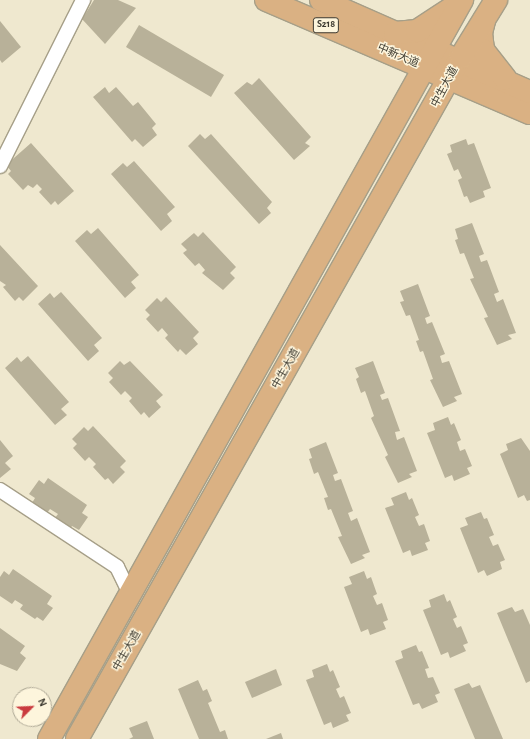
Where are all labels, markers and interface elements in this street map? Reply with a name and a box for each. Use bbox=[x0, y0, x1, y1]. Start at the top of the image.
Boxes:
road number: S218 bbox=[312, 17, 340, 33]
street label: 中新大道 bbox=[375, 41, 421, 71]
street label: 中生大道 bbox=[429, 64, 461, 110]
street label: 中生大道 bbox=[269, 347, 303, 391]
street label: 中生大道 bbox=[110, 629, 144, 673]
north arrow bbox=[12, 687, 52, 727]
text: N bbox=[36, 697, 49, 708]

